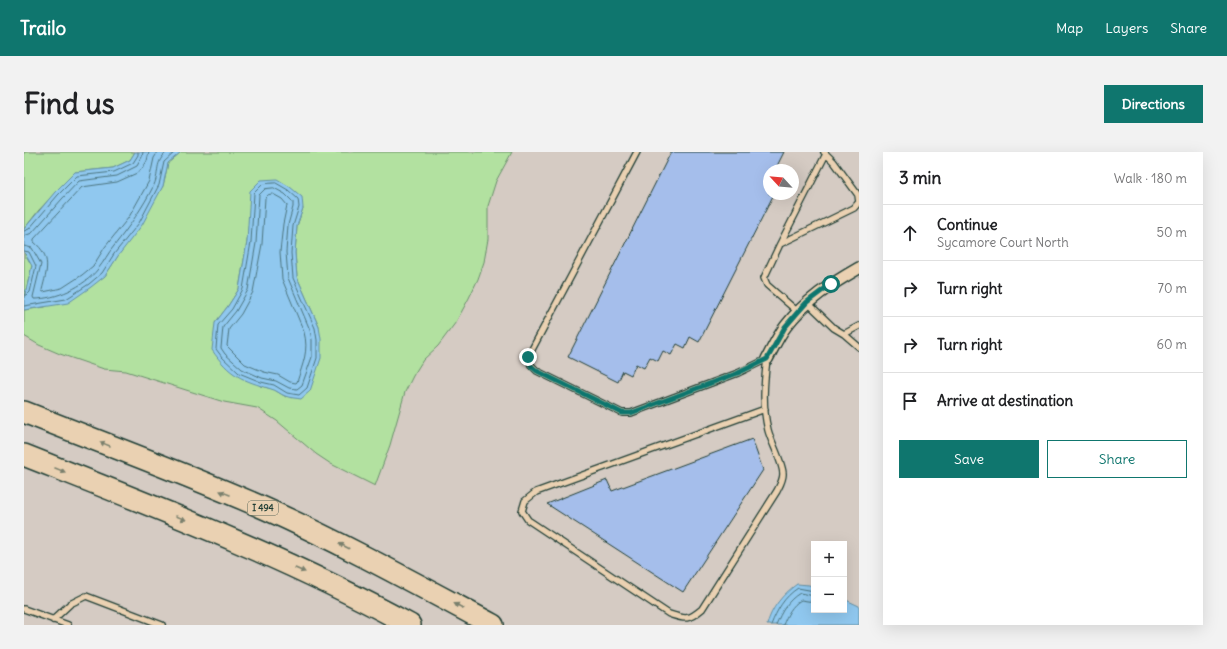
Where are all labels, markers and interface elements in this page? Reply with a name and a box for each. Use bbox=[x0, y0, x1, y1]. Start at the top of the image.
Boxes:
text: Trailo bbox=[20, 16, 66, 40]
text: Map bbox=[1056, 19, 1083, 37]
text: Layers bbox=[1105, 19, 1148, 37]
text: Share bbox=[1170, 19, 1207, 37]
button: Directions bbox=[1104, 85, 1203, 123]
text: Find us bbox=[24, 86, 115, 122]
north arrow bbox=[763, 164, 799, 200]
text: 3 min bbox=[899, 167, 941, 189]
text: Walk · 180 m bbox=[1114, 170, 1187, 187]
text: Continue bbox=[937, 215, 998, 234]
icon: ahead bbox=[899, 222, 921, 244]
text: 50 m bbox=[1156, 224, 1187, 241]
text: Sycamore Court North bbox=[937, 234, 1069, 251]
route start bbox=[822, 275, 840, 293]
icon: right bbox=[899, 278, 921, 300]
text: Turn right bbox=[937, 279, 1002, 298]
text: 70 m bbox=[1158, 280, 1187, 297]
icon: right bbox=[899, 334, 921, 356]
text: Turn right bbox=[937, 335, 1002, 354]
text: 60 m bbox=[1156, 336, 1187, 353]
route end bbox=[519, 348, 537, 366]
icon: arrive bbox=[899, 390, 921, 412]
text: Arrive at destination bbox=[937, 391, 1073, 410]
one-way arrow bbox=[98, 440, 110, 446]
button: Save bbox=[899, 440, 1039, 478]
button: Share bbox=[1047, 440, 1187, 478]
one-way arrow bbox=[55, 467, 67, 473]
one-way arrow bbox=[219, 489, 231, 495]
road number: I 494 bbox=[248, 501, 278, 515]
one-way arrow bbox=[176, 515, 188, 521]
map controls bbox=[811, 541, 847, 613]
button: + bbox=[811, 541, 847, 577]
one-way arrow bbox=[338, 543, 349, 549]
one-way arrow bbox=[295, 567, 307, 573]
button: − bbox=[811, 577, 847, 613]
one-way arrow bbox=[453, 603, 465, 610]

